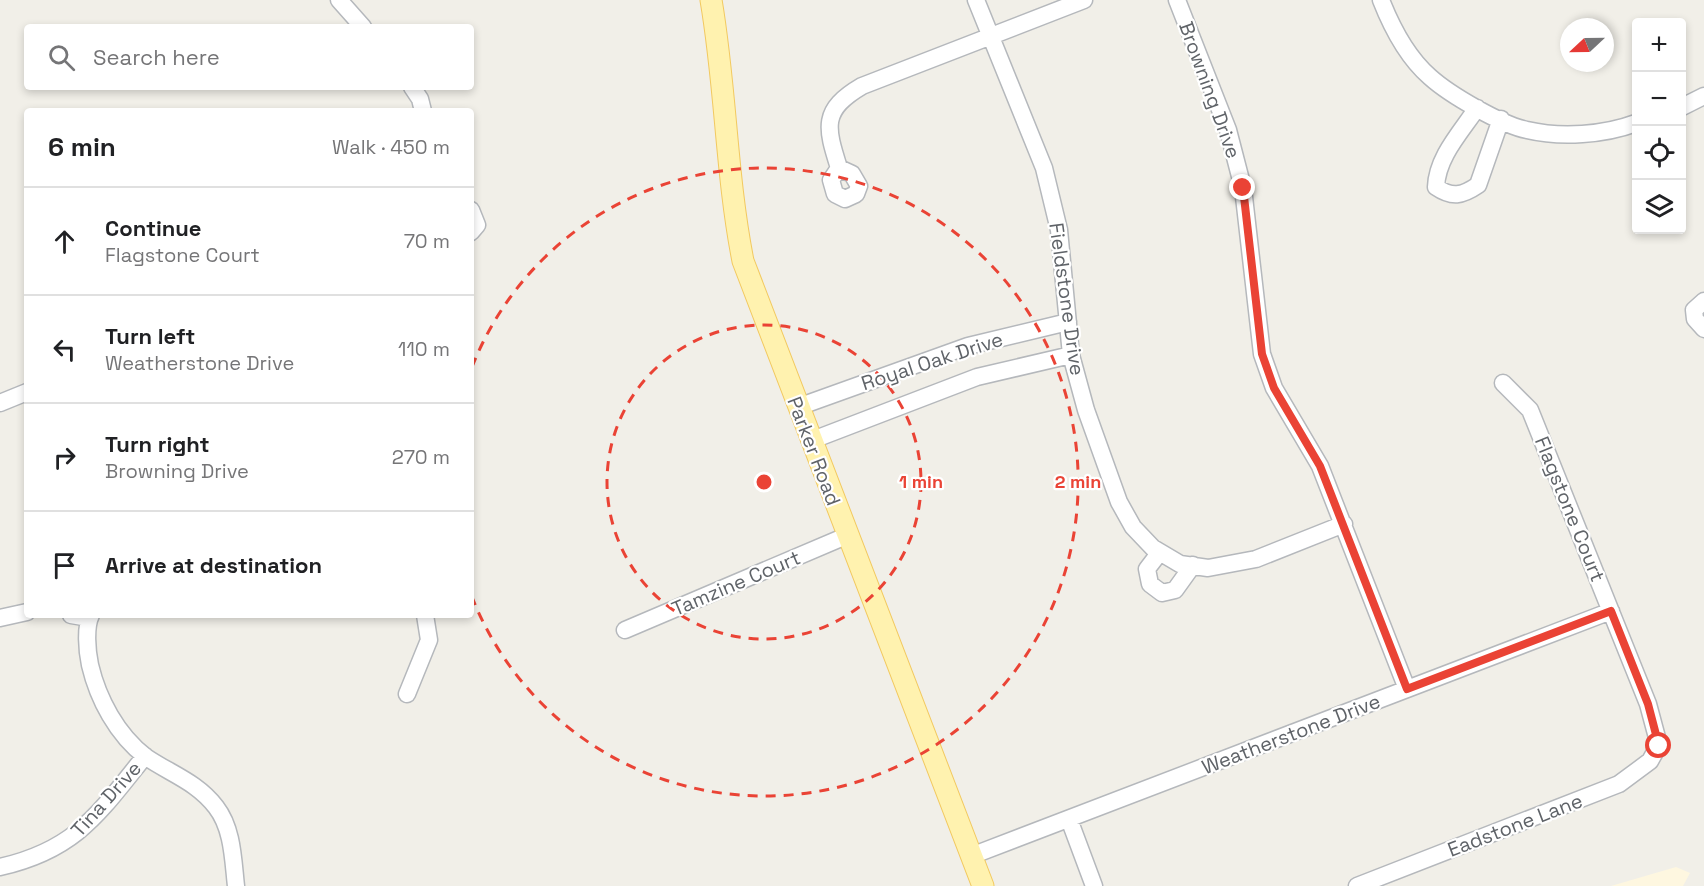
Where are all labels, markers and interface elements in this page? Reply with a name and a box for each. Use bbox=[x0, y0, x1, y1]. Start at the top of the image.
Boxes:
street label: Browning Drive bbox=[1173, 18, 1247, 162]
north arrow bbox=[1560, 18, 1614, 72]
map controls bbox=[1632, 18, 1686, 234]
button: + bbox=[1632, 18, 1686, 72]
search box bbox=[24, 24, 474, 90]
icon: search bbox=[45, 41, 78, 74]
text: Search here bbox=[93, 43, 220, 71]
button: − bbox=[1632, 72, 1686, 126]
button: locate bbox=[1632, 126, 1686, 180]
text: 6 min bbox=[48, 130, 116, 164]
text: Walk · 450 m bbox=[332, 134, 450, 160]
route end bbox=[1229, 174, 1255, 200]
button: layers bbox=[1632, 180, 1686, 234]
text: Continue bbox=[105, 214, 201, 242]
street label: Fieldstone Drive bbox=[1043, 221, 1091, 377]
icon: ahead bbox=[48, 225, 81, 258]
text: 70 m bbox=[404, 228, 450, 254]
text: Flagstone Court bbox=[105, 242, 260, 268]
text: Turn left bbox=[105, 322, 195, 350]
street label: Royal Oak Drive bbox=[858, 326, 1006, 396]
icon: left bbox=[48, 333, 81, 366]
text: 110 m bbox=[398, 336, 450, 362]
text: Weatherstone Drive bbox=[105, 350, 294, 376]
street label: Parker Road bbox=[781, 393, 847, 509]
text: Turn right bbox=[105, 430, 210, 458]
street label: Flagstone Court bbox=[1529, 432, 1611, 586]
icon: right bbox=[48, 441, 81, 474]
text: 270 m bbox=[392, 444, 450, 470]
text: Browning Drive bbox=[105, 458, 249, 484]
text: 1 min bbox=[899, 470, 943, 493]
text: 2 min bbox=[1055, 470, 1101, 493]
centre of rings bbox=[754, 472, 774, 492]
street label: Tamzine Court bbox=[668, 544, 804, 622]
icon: arrive bbox=[48, 549, 81, 582]
text: Arrive at destination bbox=[105, 551, 322, 579]
street label: Weatherstone Drive bbox=[1198, 688, 1384, 780]
route start bbox=[1645, 732, 1671, 758]
street label: Tina Drive bbox=[65, 756, 147, 842]
street label: Eadstone Lane bbox=[1444, 787, 1586, 863]

